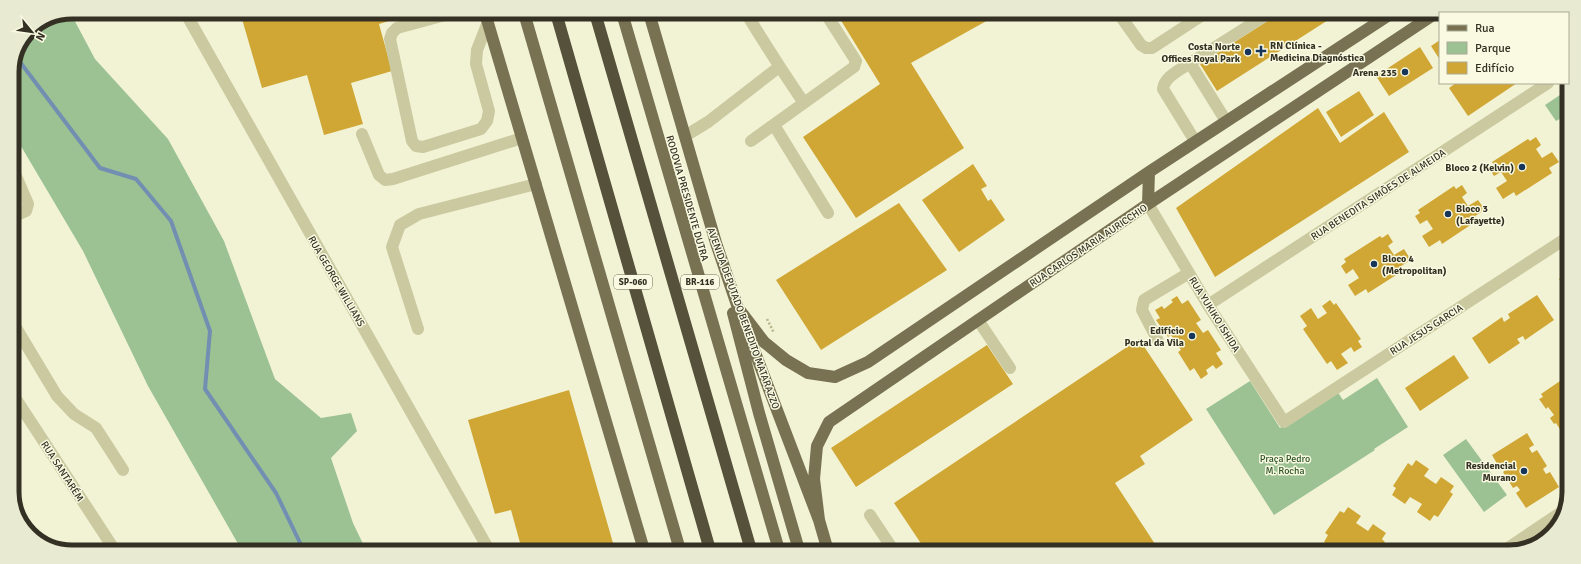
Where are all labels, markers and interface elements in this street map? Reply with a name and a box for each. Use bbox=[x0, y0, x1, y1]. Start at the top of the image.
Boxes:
north arrow bbox=[12, 12, 52, 52]
legend bbox=[1439, 12, 1569, 84]
text: Rua bbox=[1475, 21, 1495, 36]
text: N bbox=[33, 30, 48, 43]
place label: RN Clínica - Medicina Diagnóstica bbox=[1270, 40, 1364, 64]
place label: Costa Norte Offices Royal Park bbox=[1161, 41, 1241, 65]
text: Parque bbox=[1475, 41, 1511, 56]
marker: RN Clínica - Medicina Diagnóstica bbox=[1255, 45, 1267, 57]
marker: Costa Norte Offices Royal Park bbox=[1243, 47, 1253, 57]
text: Edifício bbox=[1475, 61, 1514, 76]
place label: Arena 235 bbox=[1353, 67, 1397, 79]
marker: Arena 235 bbox=[1400, 67, 1410, 77]
street label: RODOVIA PRESIDENTE DUTRA bbox=[663, 134, 711, 262]
street label: RUA BENEDITA SIMÕES DE ALMEIDA bbox=[1309, 147, 1448, 243]
place label: Bloco 2 (Kelvin) bbox=[1445, 162, 1514, 174]
marker: Bloco 2 (Kelvin) bbox=[1517, 162, 1527, 172]
street label: RUA CARLOS MARIA AURICCHIO bbox=[1027, 202, 1150, 290]
place label: Bloco 3 (Lafayette) bbox=[1456, 203, 1505, 227]
marker: Bloco 3 (Lafayette) bbox=[1443, 209, 1453, 219]
street label: AVENIDA DEPUTADO BENEDITO MATARAZZO bbox=[705, 226, 782, 411]
street label: RUA GEORGE WILLIANS bbox=[305, 234, 367, 329]
place label: Bloco 4 (Metropolitan) bbox=[1382, 253, 1447, 277]
marker: Bloco 4 (Metropolitan) bbox=[1369, 259, 1379, 269]
road number: SP-060 bbox=[614, 275, 652, 289]
road number: BR-116 bbox=[681, 275, 719, 289]
street label: RUA YUKIKO ISHIDA bbox=[1186, 275, 1242, 354]
street label: RUA JESUS GARCIA bbox=[1388, 302, 1465, 358]
place label: Edifício Portal da Vila bbox=[1125, 325, 1184, 349]
marker: Edifício Portal da Vila bbox=[1187, 331, 1197, 341]
street label: RUA SANTARÉM bbox=[38, 439, 87, 504]
park label: Praça Pedro M. Rocha bbox=[1260, 453, 1310, 477]
place label: Residencial Murano bbox=[1466, 460, 1516, 484]
marker: Residencial Murano bbox=[1519, 466, 1529, 476]

